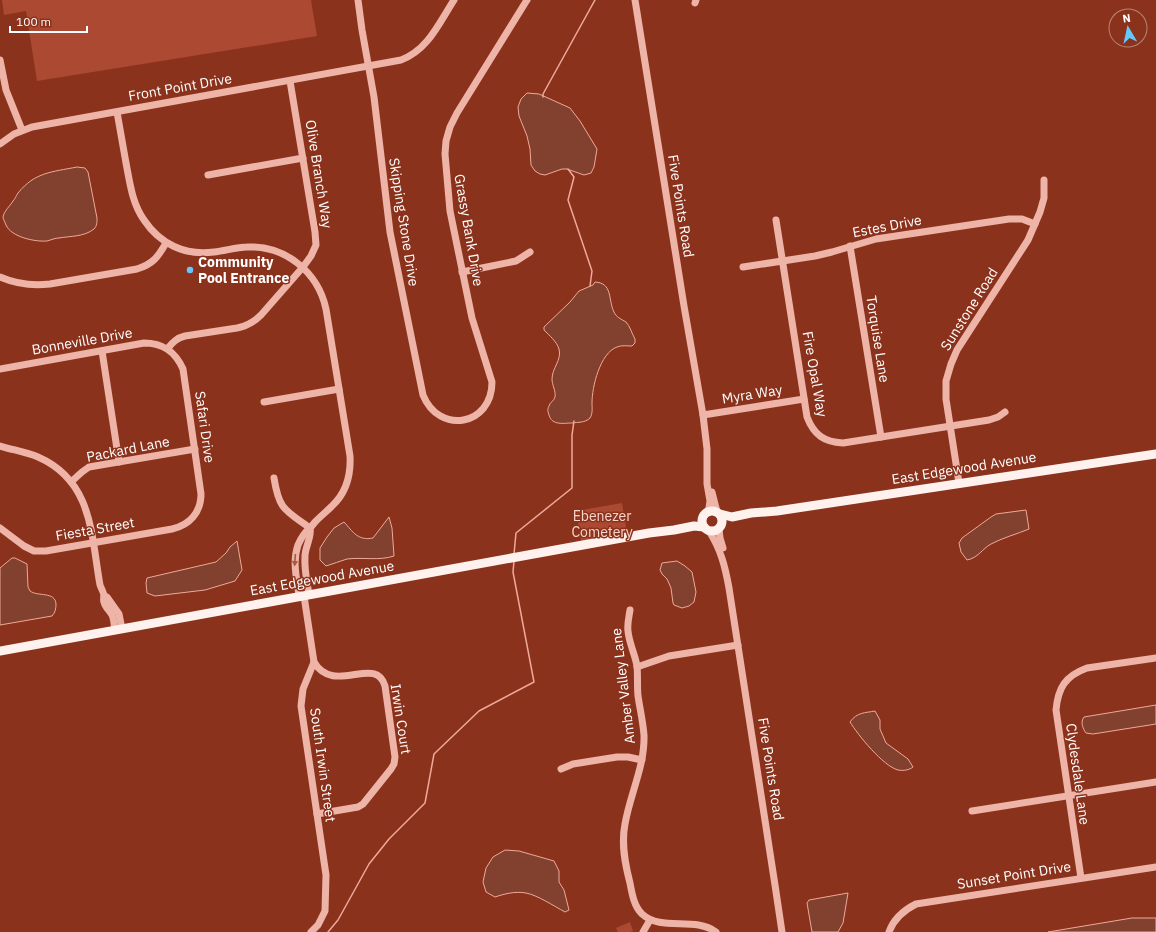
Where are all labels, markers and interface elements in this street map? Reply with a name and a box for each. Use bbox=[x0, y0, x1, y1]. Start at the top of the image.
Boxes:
scale bar bbox=[10, 8, 87, 34]
north arrow bbox=[1108, 8, 1148, 48]
text: N bbox=[1121, 11, 1131, 26]
text: 100 m bbox=[16, 14, 51, 29]
street label: Front Point Drive bbox=[127, 69, 233, 105]
street label: Olive Branch Way bbox=[302, 118, 336, 230]
street label: Five Points Road bbox=[664, 153, 698, 259]
street label: Skipping Stone Drive bbox=[385, 157, 423, 288]
street label: Grassy Bank Drive bbox=[450, 172, 488, 288]
street label: Estes Drive bbox=[851, 210, 923, 242]
place label: Community Pool Entrance bbox=[198, 253, 289, 287]
street label: Sunstone Road bbox=[936, 264, 1002, 354]
marker: Community Pool Entrance bbox=[185, 265, 195, 275]
street label: Torquise Lane bbox=[862, 294, 894, 384]
street label: Bonneville Drive bbox=[30, 323, 134, 359]
street label: Fire Opal Way bbox=[799, 330, 831, 418]
street label: Myra Way bbox=[720, 380, 784, 408]
street label: Safari Drive bbox=[191, 390, 219, 464]
street label: Packard Lane bbox=[85, 432, 171, 466]
street label: East Edgewood Avenue bbox=[890, 448, 1038, 488]
park label: Ebenezer Cometery bbox=[571, 507, 633, 541]
street label: Fiesta Street bbox=[54, 513, 136, 545]
one-way arrow bbox=[292, 554, 299, 566]
street label: East Edgewood Avenue bbox=[248, 556, 396, 600]
street label: Amber Valley Lane bbox=[607, 627, 639, 745]
street label: Irwin Court bbox=[387, 683, 415, 756]
street label: South Irwin Street bbox=[306, 707, 340, 823]
street label: Five Points Road bbox=[754, 716, 788, 822]
street label: Clydesdale Lane bbox=[1062, 722, 1094, 826]
street label: Sunset Point Drive bbox=[956, 857, 1072, 893]

